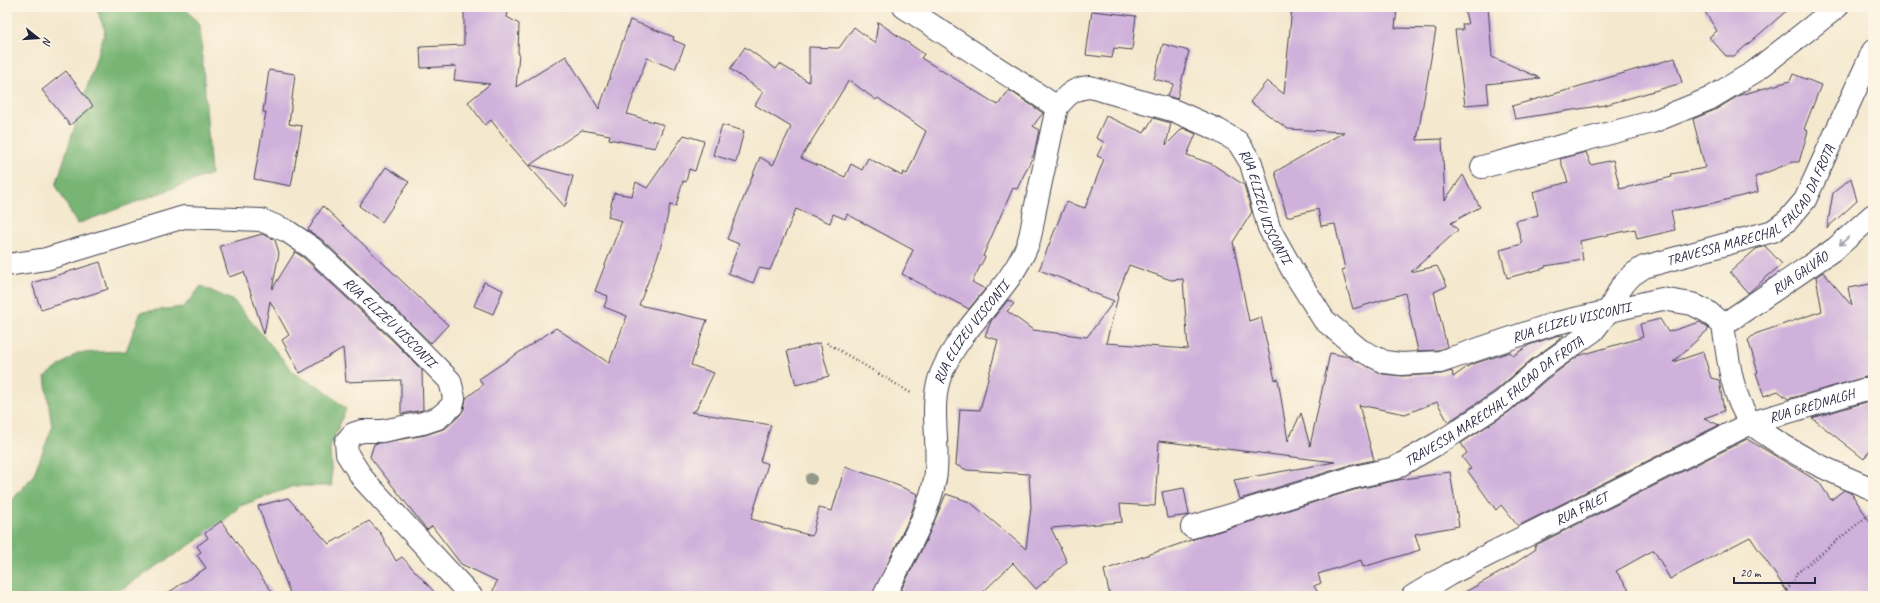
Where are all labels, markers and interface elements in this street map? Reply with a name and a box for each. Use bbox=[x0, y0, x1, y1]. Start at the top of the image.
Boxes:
north arrow bbox=[18, 18, 58, 58]
text: N bbox=[39, 36, 55, 48]
street label: TRAVESSA MARECHAL FALCAO DA FROTA bbox=[1665, 141, 1838, 269]
street label: RUA ELIZEU VISCONTI bbox=[1235, 146, 1297, 270]
one-way arrow bbox=[1839, 236, 1849, 246]
street label: RUA GALVÃO bbox=[1769, 247, 1833, 298]
street label: RUA ELIZEU VISCONTI bbox=[340, 274, 442, 373]
street label: RUA ELIZEU VISCONTI bbox=[930, 275, 1015, 386]
street label: RUA ELIZEU VISCONTI bbox=[1510, 298, 1635, 346]
street label: TRAVESSA MARECHAL FALCAO DA FROTA bbox=[1401, 332, 1587, 470]
street label: RUA GREDNALGH bbox=[1767, 384, 1859, 426]
street label: RUA FALET bbox=[1552, 487, 1614, 529]
scale bar bbox=[1734, 559, 1815, 585]
text: 20 m bbox=[1740, 565, 1762, 581]

